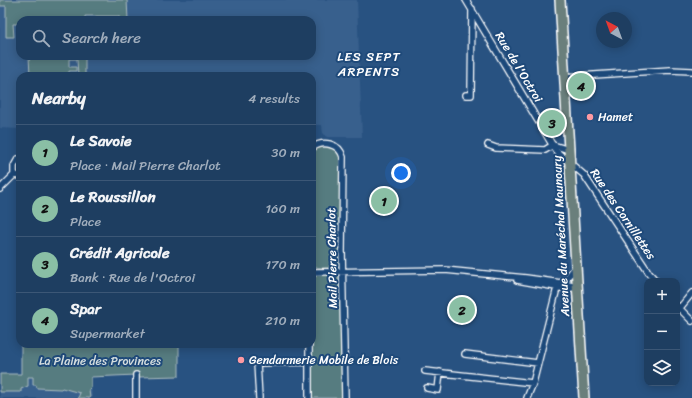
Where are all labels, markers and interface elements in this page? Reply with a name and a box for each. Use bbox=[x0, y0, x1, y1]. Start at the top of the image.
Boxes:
north arrow bbox=[596, 12, 632, 48]
search box bbox=[16, 16, 316, 60]
text: Search here bbox=[62, 25, 141, 51]
icon: search bbox=[30, 27, 52, 49]
street label: Rue de l'Octroi bbox=[489, 27, 549, 107]
district label: LES SEPT ARPENTS bbox=[337, 45, 401, 83]
pin: 4 bbox=[568, 71, 594, 101]
text: Nearby bbox=[32, 83, 86, 113]
text: 4 results bbox=[248, 87, 300, 110]
place label: Hamet bbox=[598, 106, 633, 128]
pin: 3 bbox=[539, 108, 565, 138]
marker: Hamet bbox=[585, 112, 595, 122]
text: Le Savoie bbox=[70, 128, 132, 154]
text: 1 bbox=[42, 141, 48, 164]
text: 30 m bbox=[271, 141, 300, 164]
text: Place · Mail Pierre Charlot bbox=[70, 154, 221, 177]
street label: Avenue du Maréchal Maunoury bbox=[546, 154, 576, 318]
your location bbox=[391, 163, 411, 183]
street label: Rue des Cornillettes bbox=[584, 164, 662, 265]
text: Le Roussillon bbox=[70, 184, 156, 210]
pin: 1 bbox=[371, 186, 397, 216]
text: 2 bbox=[41, 197, 49, 220]
text: 160 m bbox=[265, 197, 300, 220]
street label: Mail Pierre Charlot bbox=[320, 207, 344, 309]
text: Place bbox=[70, 210, 101, 233]
text: Crédit Agricole bbox=[70, 240, 170, 266]
text: 3 bbox=[41, 253, 49, 276]
text: 170 m bbox=[265, 253, 300, 276]
text: Bank · Rue de l'Octroi bbox=[70, 266, 195, 289]
map controls bbox=[644, 278, 680, 386]
button: + bbox=[644, 278, 680, 314]
pin: 2 bbox=[449, 295, 475, 325]
text: Spar bbox=[70, 296, 101, 322]
text: 4 bbox=[41, 309, 49, 332]
text: 210 m bbox=[265, 309, 300, 332]
button: − bbox=[644, 314, 680, 350]
text: Supermarket bbox=[70, 322, 145, 345]
place label: Gendarmerie Mobile de Blois bbox=[249, 349, 399, 371]
park label: La Plaine des Provinces bbox=[39, 350, 161, 372]
button: layers bbox=[644, 350, 680, 386]
marker: Gendarmerie Mobile de Blois bbox=[236, 355, 246, 365]

